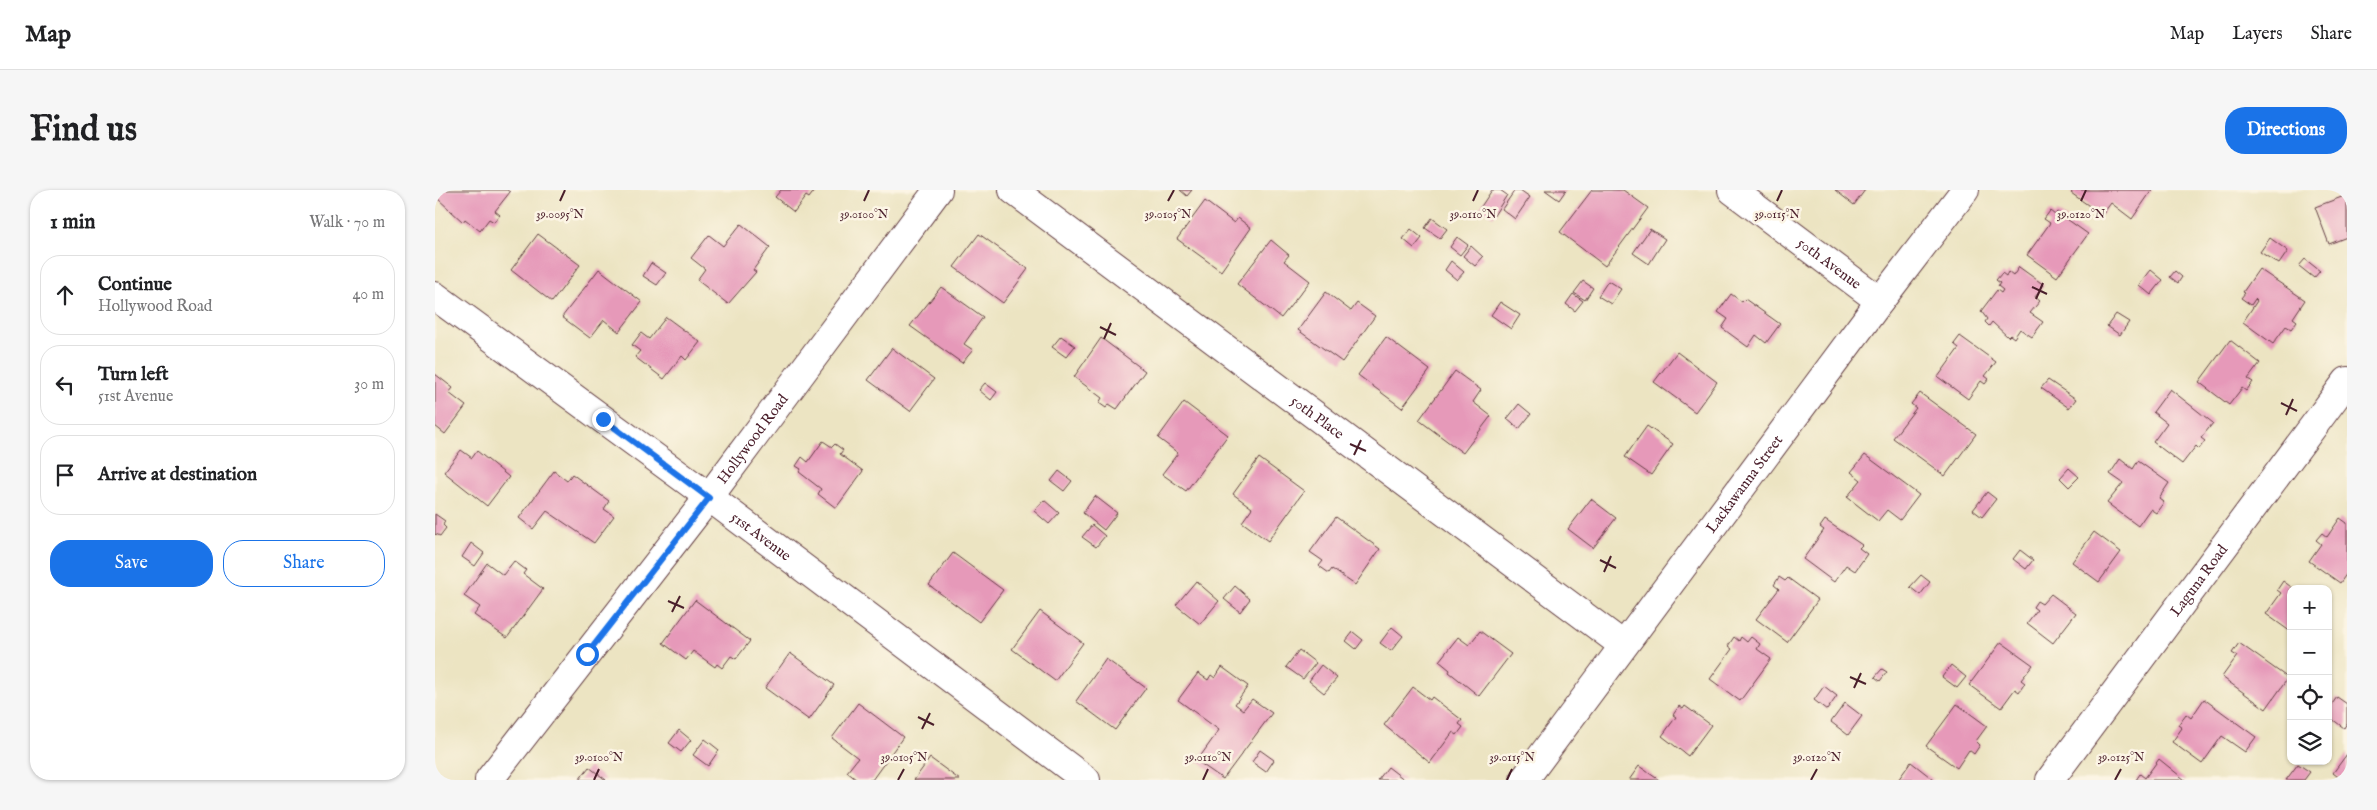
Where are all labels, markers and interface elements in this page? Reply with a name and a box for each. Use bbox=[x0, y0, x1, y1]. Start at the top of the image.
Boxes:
text: Map bbox=[25, 19, 71, 50]
text: Map bbox=[2170, 23, 2204, 46]
text: Layers bbox=[2232, 23, 2283, 46]
text: Share bbox=[2311, 23, 2352, 46]
button: Directions bbox=[2225, 107, 2347, 154]
text: Find us bbox=[30, 108, 137, 153]
text: 39.0095°N bbox=[536, 207, 585, 222]
text: 39.0100°N bbox=[840, 207, 889, 222]
text: 39.0105°N bbox=[1145, 207, 1192, 222]
text: 39.0110°N bbox=[1449, 207, 1497, 222]
text: 39.0115°N bbox=[1754, 207, 1800, 222]
text: 39.0120°N bbox=[2057, 207, 2106, 222]
text: 1 min bbox=[50, 209, 95, 236]
text: Walk · 70 m bbox=[309, 213, 385, 233]
street label: 50th Avenue bbox=[1794, 233, 1865, 293]
text: Continue bbox=[98, 273, 172, 297]
icon: ahead bbox=[51, 281, 79, 309]
text: 40 m bbox=[352, 285, 384, 305]
text: Hollywood Road bbox=[98, 297, 212, 317]
text: Turn left bbox=[98, 363, 169, 387]
icon: left bbox=[51, 371, 79, 399]
text: 30 m bbox=[354, 375, 384, 395]
text: 51st Avenue bbox=[98, 387, 173, 407]
street label: Hollywood Road bbox=[713, 389, 793, 488]
street label: 50th Place bbox=[1287, 391, 1348, 443]
route end bbox=[592, 408, 615, 431]
street label: Lackawanna Street bbox=[1701, 431, 1787, 537]
icon: arrive bbox=[51, 461, 79, 489]
text: Arrive at destination bbox=[98, 463, 257, 487]
street label: 51st Avenue bbox=[727, 507, 795, 565]
button: Save bbox=[50, 540, 213, 587]
button: Share bbox=[223, 540, 385, 587]
street label: Laguna Road bbox=[2166, 540, 2232, 620]
map controls bbox=[2287, 585, 2332, 765]
button: + bbox=[2287, 585, 2332, 630]
button: − bbox=[2287, 630, 2332, 675]
route start bbox=[576, 643, 599, 666]
button: locate bbox=[2287, 675, 2332, 720]
button: layers bbox=[2287, 720, 2332, 765]
text: 39.0100°N bbox=[575, 750, 624, 765]
text: 39.0105°N bbox=[881, 750, 928, 765]
text: 39.0110°N bbox=[1184, 750, 1232, 765]
text: 39.0115°N bbox=[1489, 750, 1535, 765]
text: 39.0120°N bbox=[1793, 750, 1842, 765]
text: 39.0125°N bbox=[2098, 750, 2145, 765]

